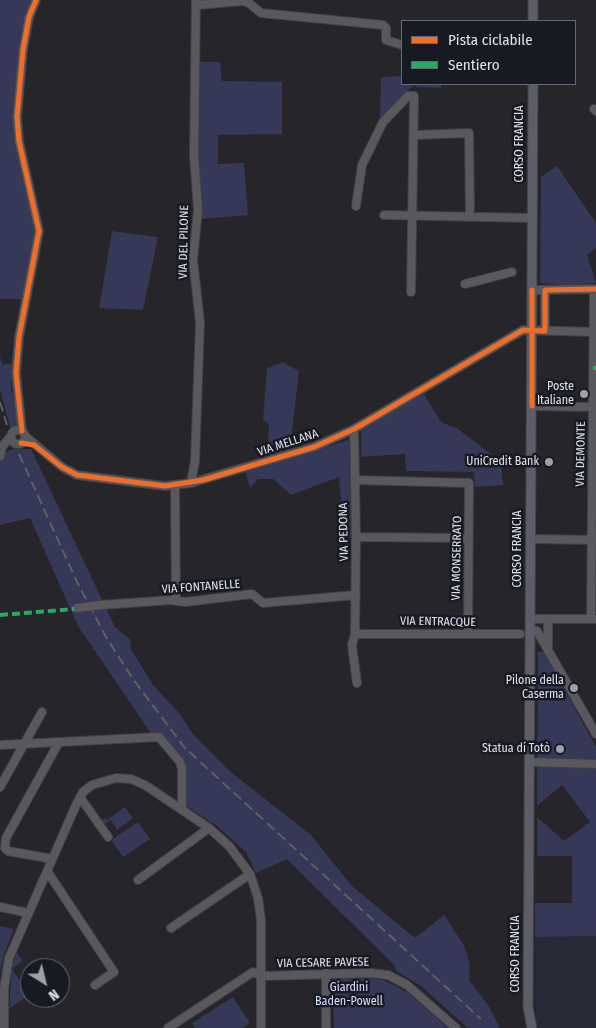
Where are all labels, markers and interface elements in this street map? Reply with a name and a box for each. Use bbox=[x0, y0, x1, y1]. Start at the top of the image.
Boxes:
legend bbox=[401, 20, 576, 85]
text: Pista ciclabile bbox=[448, 31, 533, 49]
text: Sentiero bbox=[448, 56, 500, 74]
street label: CORSO FRANCIA bbox=[513, 105, 527, 183]
street label: VIA DEL PILONE bbox=[176, 205, 192, 279]
place label: Poste Italiane bbox=[537, 380, 574, 408]
marker: Poste Italiane bbox=[578, 388, 590, 400]
street label: VIA DEMONTE bbox=[573, 421, 589, 487]
street label: VIA MELLANA bbox=[256, 426, 320, 460]
place label: UniCredit Bank bbox=[466, 455, 539, 469]
marker: UniCredit Bank bbox=[543, 456, 555, 468]
street label: VIA PEDONA bbox=[336, 503, 352, 561]
street label: CORSO FRANCIA bbox=[511, 510, 525, 588]
street label: VIA MONSERRATO bbox=[449, 516, 465, 600]
street label: VIA FONTANELLE bbox=[161, 577, 241, 597]
street label: VIA ENTRACQUE bbox=[400, 614, 476, 630]
place label: Pilone della Caserma bbox=[506, 674, 564, 702]
marker: Pilone della Caserma bbox=[568, 682, 580, 694]
place label: Statua di Totò bbox=[482, 742, 550, 756]
marker: Statua di Totò bbox=[554, 743, 566, 755]
street label: CORSO FRANCIA bbox=[509, 915, 523, 993]
street label: VIA CESARE PAVESE bbox=[277, 955, 369, 971]
north arrow bbox=[20, 958, 70, 1008]
park label: Giardini Baden-Powell bbox=[315, 981, 383, 1009]
text: N bbox=[45, 985, 62, 1004]

